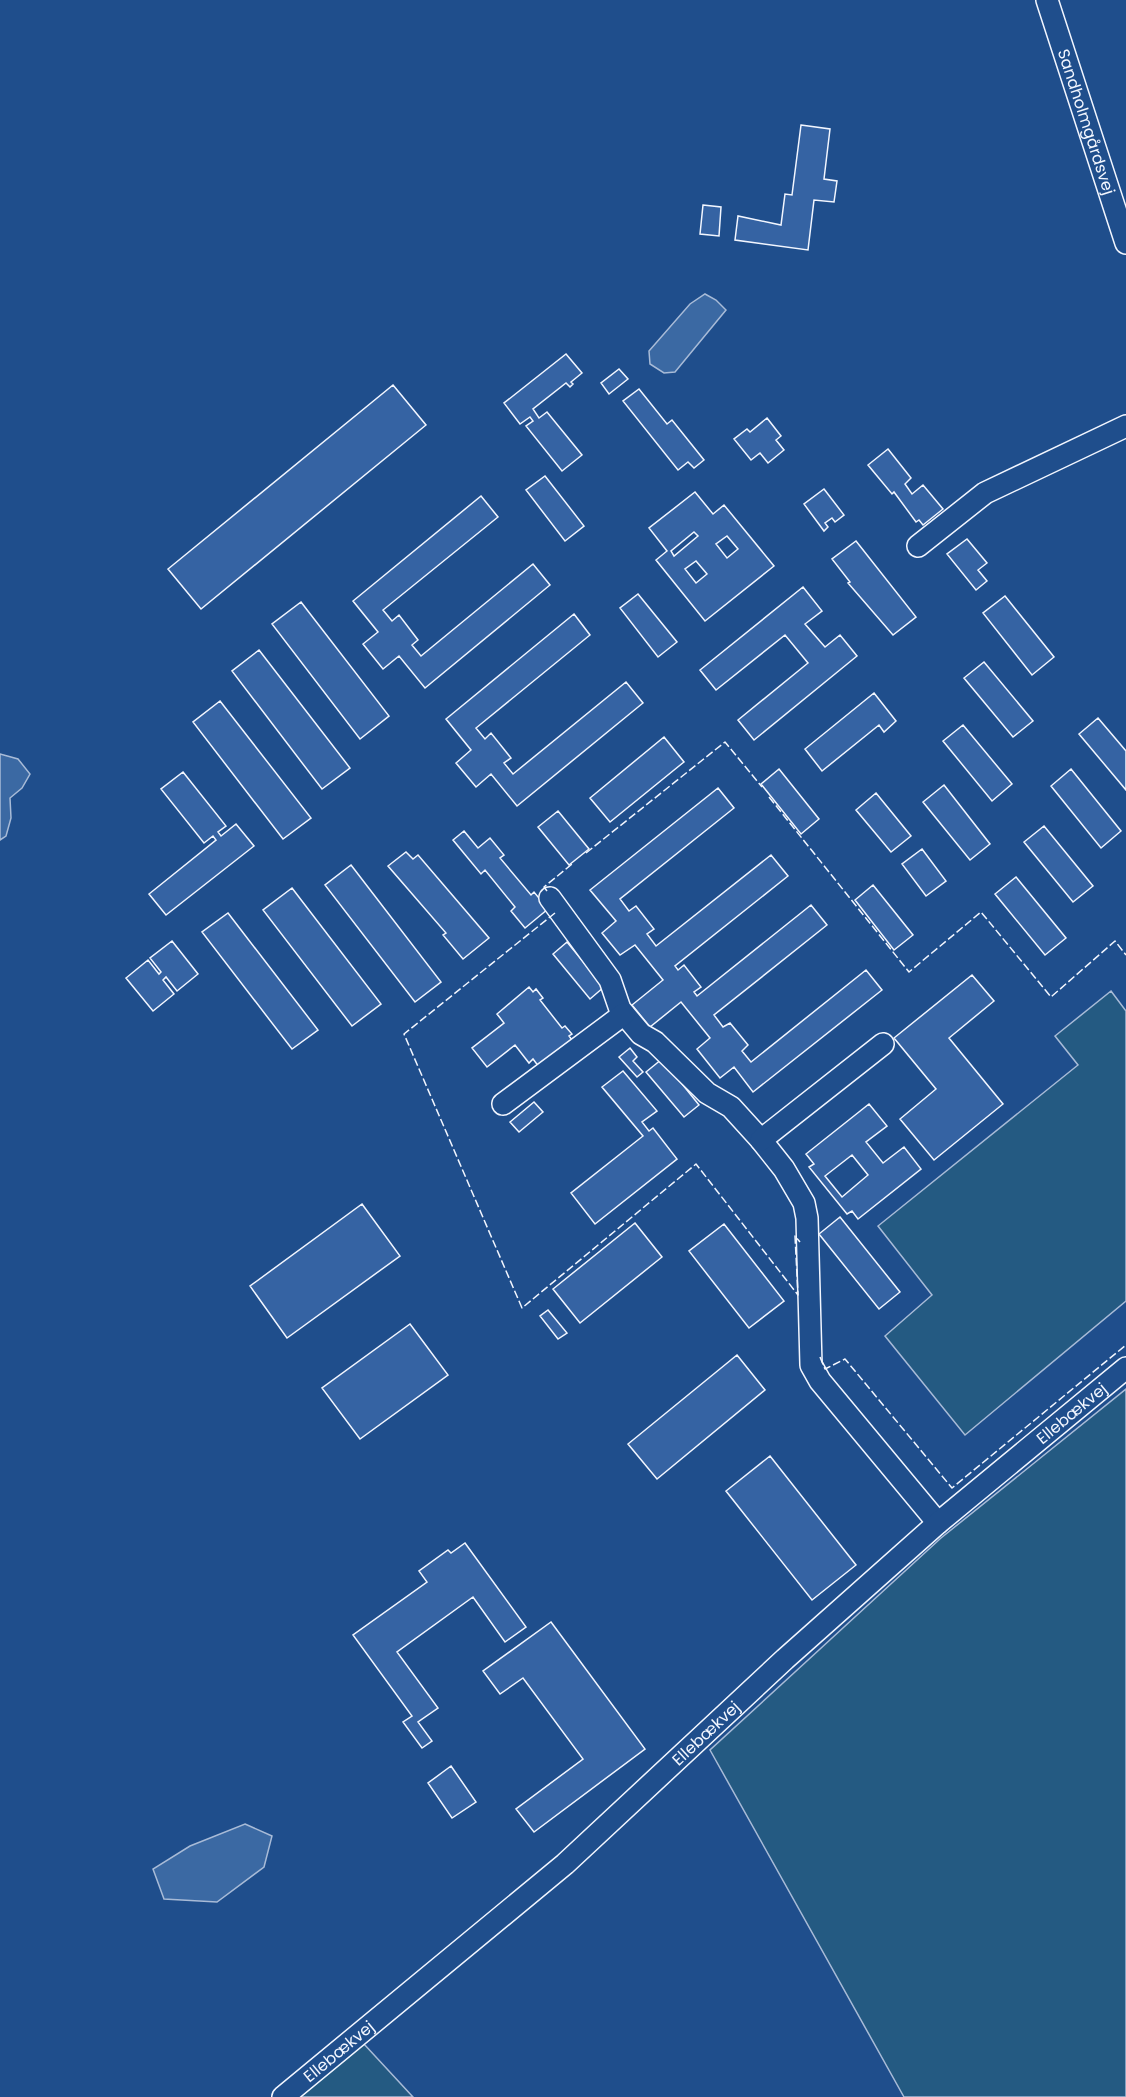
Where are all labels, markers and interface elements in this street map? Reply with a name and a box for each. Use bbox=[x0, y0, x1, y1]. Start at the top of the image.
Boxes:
street label: Sandholmgårdsvej bbox=[1052, 46, 1121, 198]
street label: Ellebækvej bbox=[1031, 1377, 1112, 1450]
street label: Ellebækvej bbox=[667, 1696, 745, 1771]
street label: Ellebækvej bbox=[299, 2015, 379, 2088]

